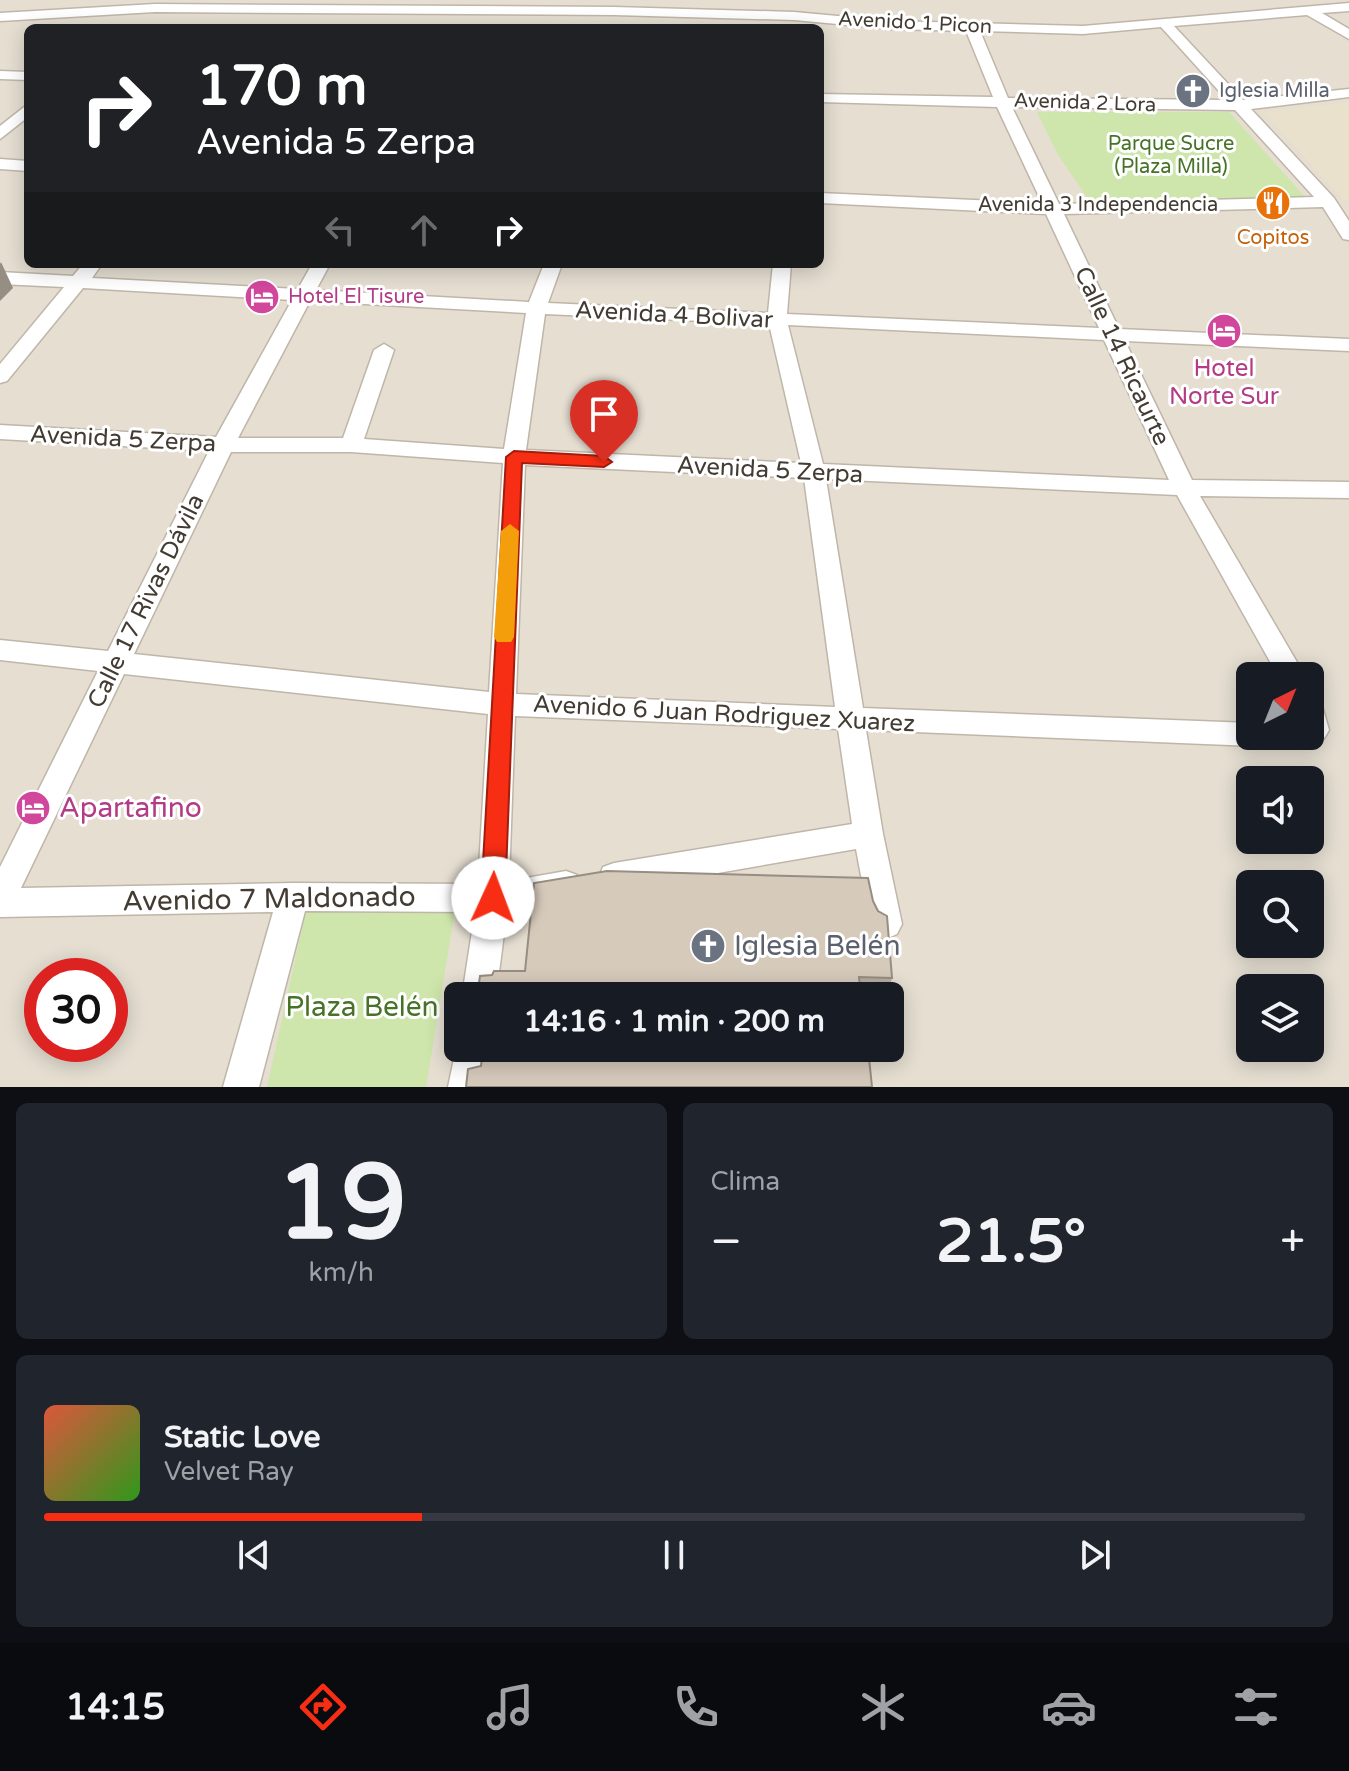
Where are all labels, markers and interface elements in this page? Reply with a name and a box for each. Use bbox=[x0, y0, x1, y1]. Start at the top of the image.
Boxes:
street label: Avenido 1 Picon bbox=[837, 7, 993, 39]
text: 170 m bbox=[196, 53, 367, 120]
icon: right bbox=[64, 56, 168, 160]
church icon: Iglesia Milla bbox=[1174, 72, 1212, 110]
place label: Iglesia Milla bbox=[1219, 79, 1330, 103]
street label: Avenida 2 Lora bbox=[1013, 89, 1157, 117]
text: Avenida 5 Zerpa bbox=[196, 121, 476, 164]
park label: Parque Sucre (Plaza Milla) bbox=[1108, 132, 1234, 179]
restaurant icon: Copitos bbox=[1254, 184, 1292, 222]
street label: Avenida 3 Independencia bbox=[978, 193, 1218, 217]
icon: left bbox=[318, 208, 362, 252]
icon: ahead bbox=[402, 208, 446, 252]
icon: right bbox=[486, 208, 530, 252]
place label: Copitos bbox=[1237, 226, 1309, 250]
street label: Calle 14 Ricaurte bbox=[1068, 262, 1176, 450]
hotel icon: Hotel El Tisure bbox=[243, 278, 281, 316]
place label: Hotel El Tisure bbox=[288, 285, 424, 309]
street label: Avenida 4 Bolivar bbox=[574, 295, 775, 335]
hotel icon: Hotel Norte Sur bbox=[1205, 312, 1243, 350]
place label: Hotel Norte Sur bbox=[1169, 354, 1280, 411]
pin bbox=[570, 380, 638, 462]
icon: arrive bbox=[582, 392, 626, 436]
street label: Avenida 5 Zerpa bbox=[29, 420, 217, 458]
street label: Avenida 5 Zerpa bbox=[676, 451, 864, 489]
street label: Calle 17 Rivas Dávila bbox=[82, 489, 210, 713]
north arrow bbox=[1236, 662, 1324, 750]
map controls bbox=[1236, 662, 1324, 1062]
street label: Avenido 6 Juan Rodriguez Xuarez bbox=[532, 690, 916, 738]
button: sound bbox=[1236, 766, 1324, 854]
hotel icon: Apartafino bbox=[14, 789, 52, 827]
place label: Apartafino bbox=[59, 791, 202, 825]
position arrow bbox=[451, 856, 535, 940]
button: search bbox=[1236, 870, 1324, 958]
street label: Avenido 7 Maldonado bbox=[122, 879, 416, 919]
church icon: Iglesia Belén bbox=[689, 927, 727, 965]
place label: Iglesia Belén bbox=[734, 929, 901, 963]
speed limit sign: 30 bbox=[24, 958, 128, 1062]
button: layers bbox=[1236, 974, 1324, 1062]
park label: Plaza Belén bbox=[285, 990, 439, 1024]
text: 14:16 · 1 min · 200 m bbox=[523, 1003, 825, 1040]
text: 19 bbox=[276, 1142, 407, 1267]
text: Clima bbox=[711, 1166, 780, 1197]
text: 21.5° bbox=[936, 1206, 1086, 1278]
text: − bbox=[711, 1216, 742, 1269]
text: + bbox=[1280, 1216, 1305, 1269]
text: km/h bbox=[309, 1257, 374, 1288]
text: Static Love bbox=[164, 1419, 320, 1456]
text: Velvet Ray bbox=[164, 1456, 294, 1487]
icon: previous bbox=[232, 1533, 276, 1577]
icon: pause bbox=[652, 1533, 696, 1577]
icon: next bbox=[1073, 1533, 1117, 1577]
icon: directions bbox=[295, 1679, 351, 1735]
icon: music bbox=[482, 1679, 538, 1735]
icon: phone bbox=[668, 1679, 724, 1735]
icon: climate bbox=[855, 1679, 911, 1735]
icon: car bbox=[1041, 1679, 1097, 1735]
icon: filters bbox=[1228, 1679, 1284, 1735]
text: 14:15 bbox=[65, 1686, 165, 1729]

